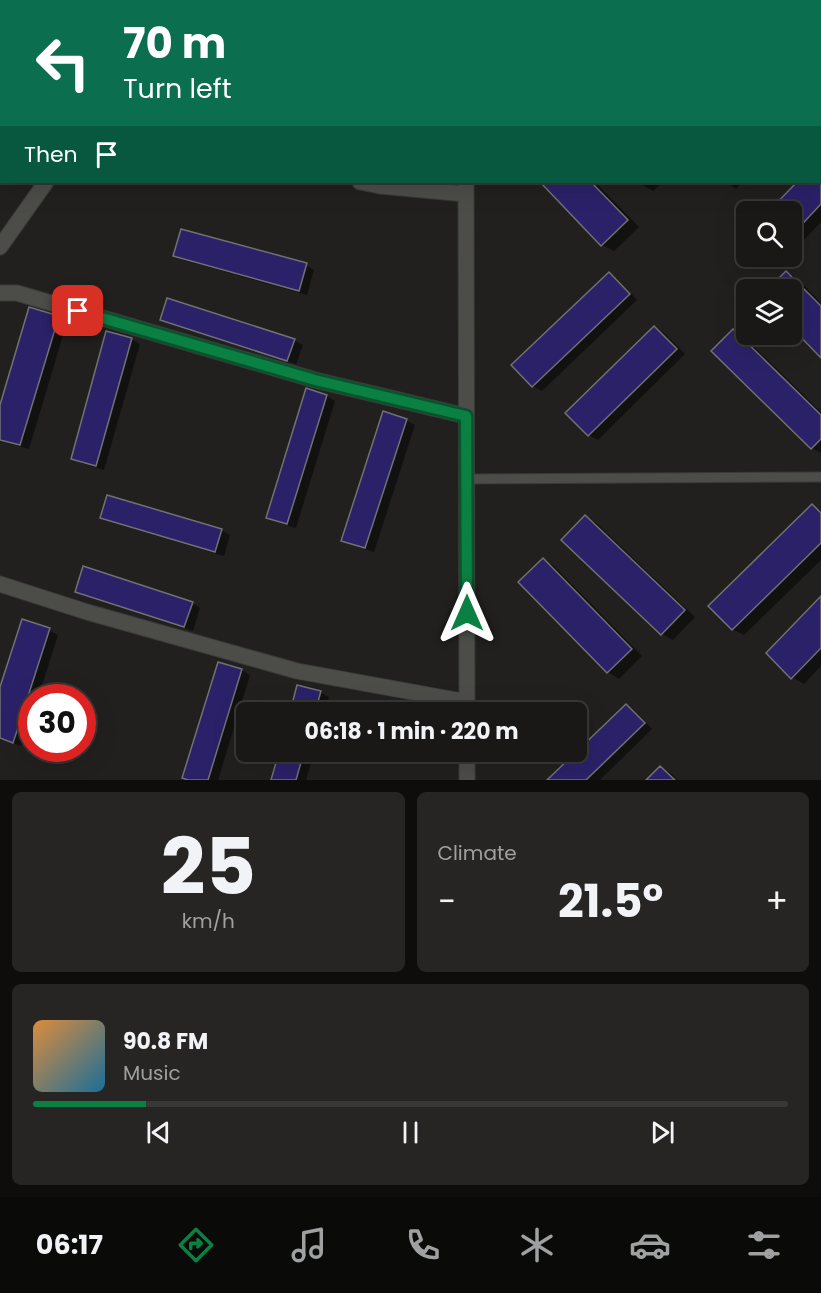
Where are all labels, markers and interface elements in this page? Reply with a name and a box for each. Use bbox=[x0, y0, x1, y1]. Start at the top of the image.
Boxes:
text: 70 m bbox=[123, 14, 226, 73]
icon: left bbox=[24, 24, 102, 102]
text: Turn left bbox=[123, 70, 232, 107]
icon: arrive bbox=[90, 138, 123, 171]
text: Then bbox=[24, 139, 78, 170]
map controls bbox=[736, 201, 802, 345]
button: search bbox=[736, 201, 802, 267]
button: layers bbox=[736, 279, 802, 345]
pin bbox=[52, 285, 103, 336]
icon: arrive bbox=[61, 294, 94, 327]
position arrow bbox=[435, 581, 499, 645]
speed limit sign: 30 bbox=[18, 684, 96, 762]
text: 06:18 · 1 min · 220 m bbox=[305, 716, 518, 747]
text: 25 bbox=[161, 812, 256, 921]
text: Climate bbox=[438, 839, 517, 867]
text: 21.5° bbox=[558, 870, 663, 933]
text: − bbox=[438, 878, 456, 925]
text: + bbox=[765, 878, 788, 925]
text: km/h bbox=[182, 907, 235, 935]
text: 90.8 FM bbox=[123, 1026, 208, 1057]
text: Music bbox=[123, 1059, 181, 1087]
icon: previous bbox=[142, 1116, 175, 1149]
icon: pause bbox=[394, 1116, 427, 1149]
icon: next bbox=[646, 1116, 679, 1149]
icon: directions bbox=[175, 1224, 217, 1266]
icon: music bbox=[288, 1224, 330, 1266]
icon: phone bbox=[402, 1224, 444, 1266]
icon: climate bbox=[516, 1224, 558, 1266]
icon: car bbox=[629, 1224, 671, 1266]
icon: filters bbox=[743, 1224, 785, 1266]
text: 06:17 bbox=[36, 1226, 103, 1263]

